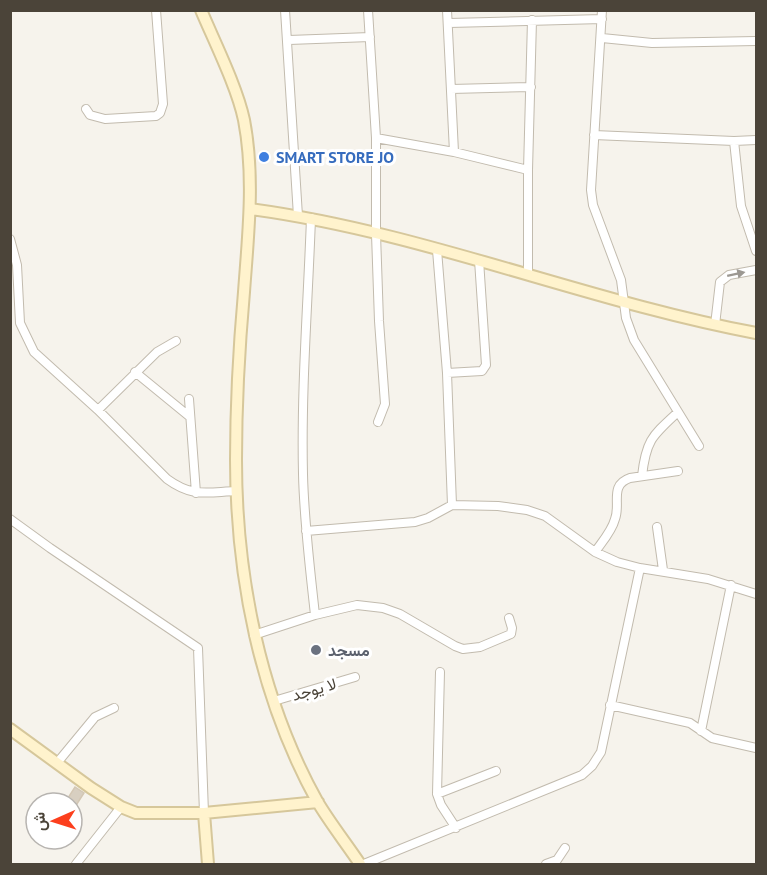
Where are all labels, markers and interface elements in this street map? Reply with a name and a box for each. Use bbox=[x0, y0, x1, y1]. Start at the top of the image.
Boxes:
place label: SMART STORE JO bbox=[276, 147, 394, 167]
marker: SMART STORE JO bbox=[257, 150, 271, 164]
one-way arrow bbox=[727, 269, 746, 278]
place label: مسجد bbox=[328, 640, 370, 660]
marker: مسجد bbox=[309, 643, 323, 657]
street label: لا يوجد bbox=[289, 673, 339, 706]
north arrow bbox=[24, 791, 84, 851]
text: ش bbox=[29, 812, 50, 832]

